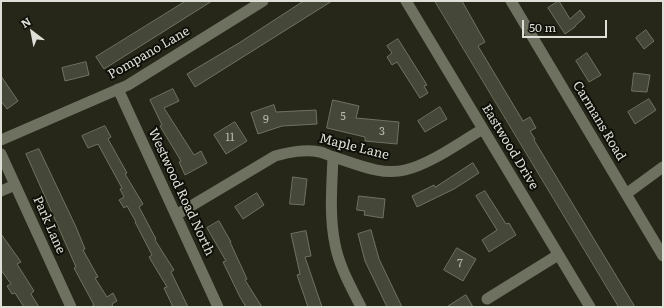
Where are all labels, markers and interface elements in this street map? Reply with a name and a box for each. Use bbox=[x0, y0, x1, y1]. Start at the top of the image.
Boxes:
north arrow bbox=[12, 12, 52, 52]
scale bar bbox=[524, 12, 609, 38]
text: N bbox=[17, 13, 34, 31]
text: 50 m bbox=[529, 18, 556, 36]
street label: Pompano Lane bbox=[105, 23, 193, 83]
street label: Carmans Road bbox=[569, 78, 629, 164]
street label: Eastwood Drive bbox=[478, 101, 542, 193]
house number: 5 bbox=[340, 110, 346, 124]
house number: 9 bbox=[263, 113, 269, 127]
house number: 3 bbox=[379, 125, 385, 139]
street label: Westwood Road North bbox=[145, 126, 217, 258]
house number: 11 bbox=[226, 131, 234, 145]
street label: Maple Lane bbox=[317, 131, 391, 163]
street label: Park Lane bbox=[29, 194, 69, 256]
house number: 7 bbox=[457, 257, 463, 271]

